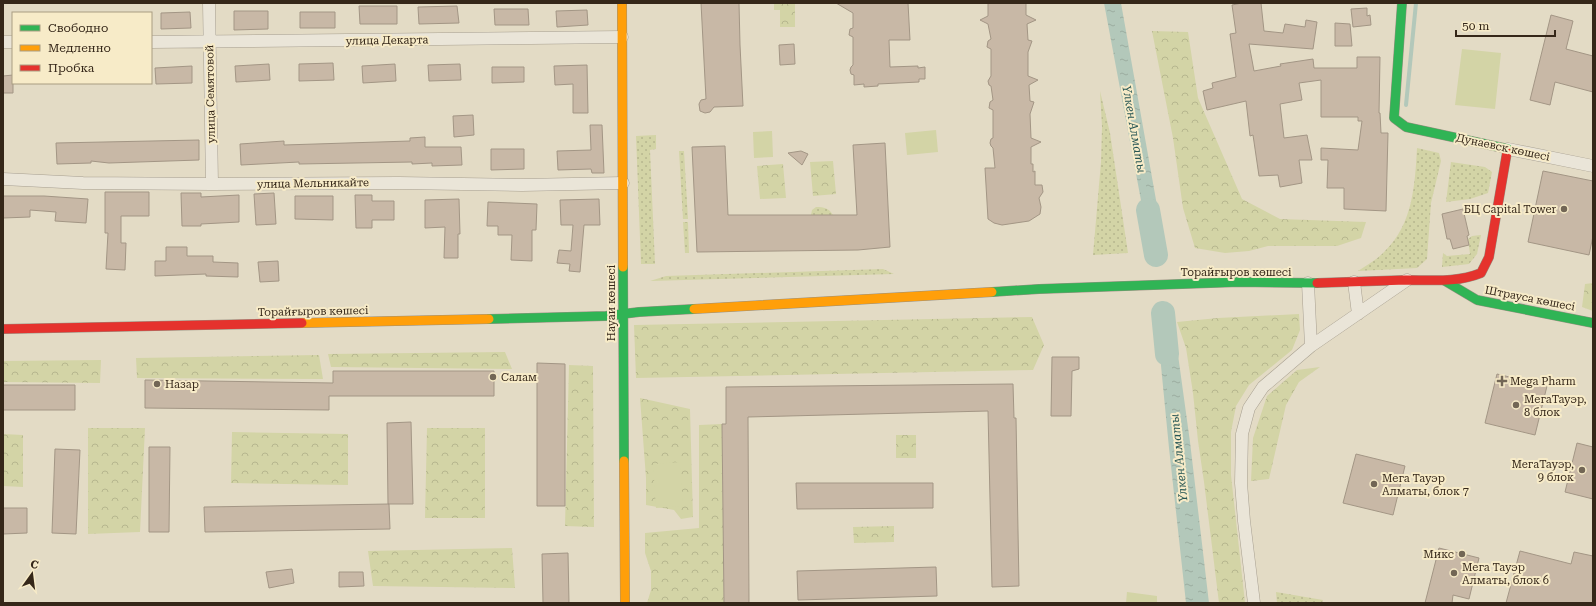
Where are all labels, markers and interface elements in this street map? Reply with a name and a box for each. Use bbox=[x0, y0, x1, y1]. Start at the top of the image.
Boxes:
legend bbox=[12, 12, 152, 84]
scale bar bbox=[1456, 12, 1555, 38]
text: 50 m bbox=[1462, 19, 1489, 33]
text: Свободно bbox=[48, 21, 108, 35]
street label: улица Декарта bbox=[346, 33, 429, 48]
text: Медленно bbox=[48, 41, 111, 55]
street label: улица Семятовой bbox=[203, 44, 218, 144]
text: Пробка bbox=[48, 61, 95, 75]
water label: Үлкен Алматы bbox=[1119, 84, 1149, 174]
street label: Дунаевск көшесі bbox=[1455, 131, 1551, 164]
street label: улица Мельникайте bbox=[257, 176, 369, 191]
place label: БЦ Capital Tower bbox=[1464, 203, 1556, 216]
marker: БЦ Capital Tower bbox=[1559, 204, 1569, 214]
street label: Науаи көшесі bbox=[605, 264, 618, 341]
street label: Торайғыров көшесі bbox=[1181, 266, 1292, 279]
street label: Штрауса көшесі bbox=[1484, 283, 1577, 314]
street label: Торайғыров көшесі bbox=[257, 304, 369, 319]
place label: Салам bbox=[501, 371, 537, 384]
marker: Салам bbox=[488, 372, 498, 382]
place label: Mega Pharm bbox=[1510, 375, 1576, 388]
marker: Mega Pharm bbox=[1497, 376, 1507, 386]
place label: Назар bbox=[165, 378, 199, 391]
marker: Назар bbox=[152, 379, 162, 389]
place label: МегаТауэр, 8 блок bbox=[1524, 393, 1587, 419]
marker: МегаТауэр, 8 блок bbox=[1511, 400, 1521, 410]
water label: Үлкен Алматы bbox=[1167, 413, 1191, 503]
place label: МегаТауэр, 9 блок bbox=[1511, 458, 1574, 484]
marker: МегаТауэр, 9 блок bbox=[1577, 465, 1587, 475]
place label: Мега Тауэр Алматы, блок 7 bbox=[1382, 472, 1469, 498]
marker: Мега Тауэр Алматы, блок 7 bbox=[1369, 479, 1379, 489]
place label: Микс bbox=[1423, 548, 1454, 561]
marker: Микс bbox=[1457, 549, 1467, 559]
north arrow bbox=[12, 554, 52, 594]
text: С bbox=[29, 558, 40, 572]
place label: Мега Тауэр Алматы, блок 6 bbox=[1462, 561, 1549, 587]
marker: Мега Тауэр Алматы, блок 6 bbox=[1449, 568, 1459, 578]

